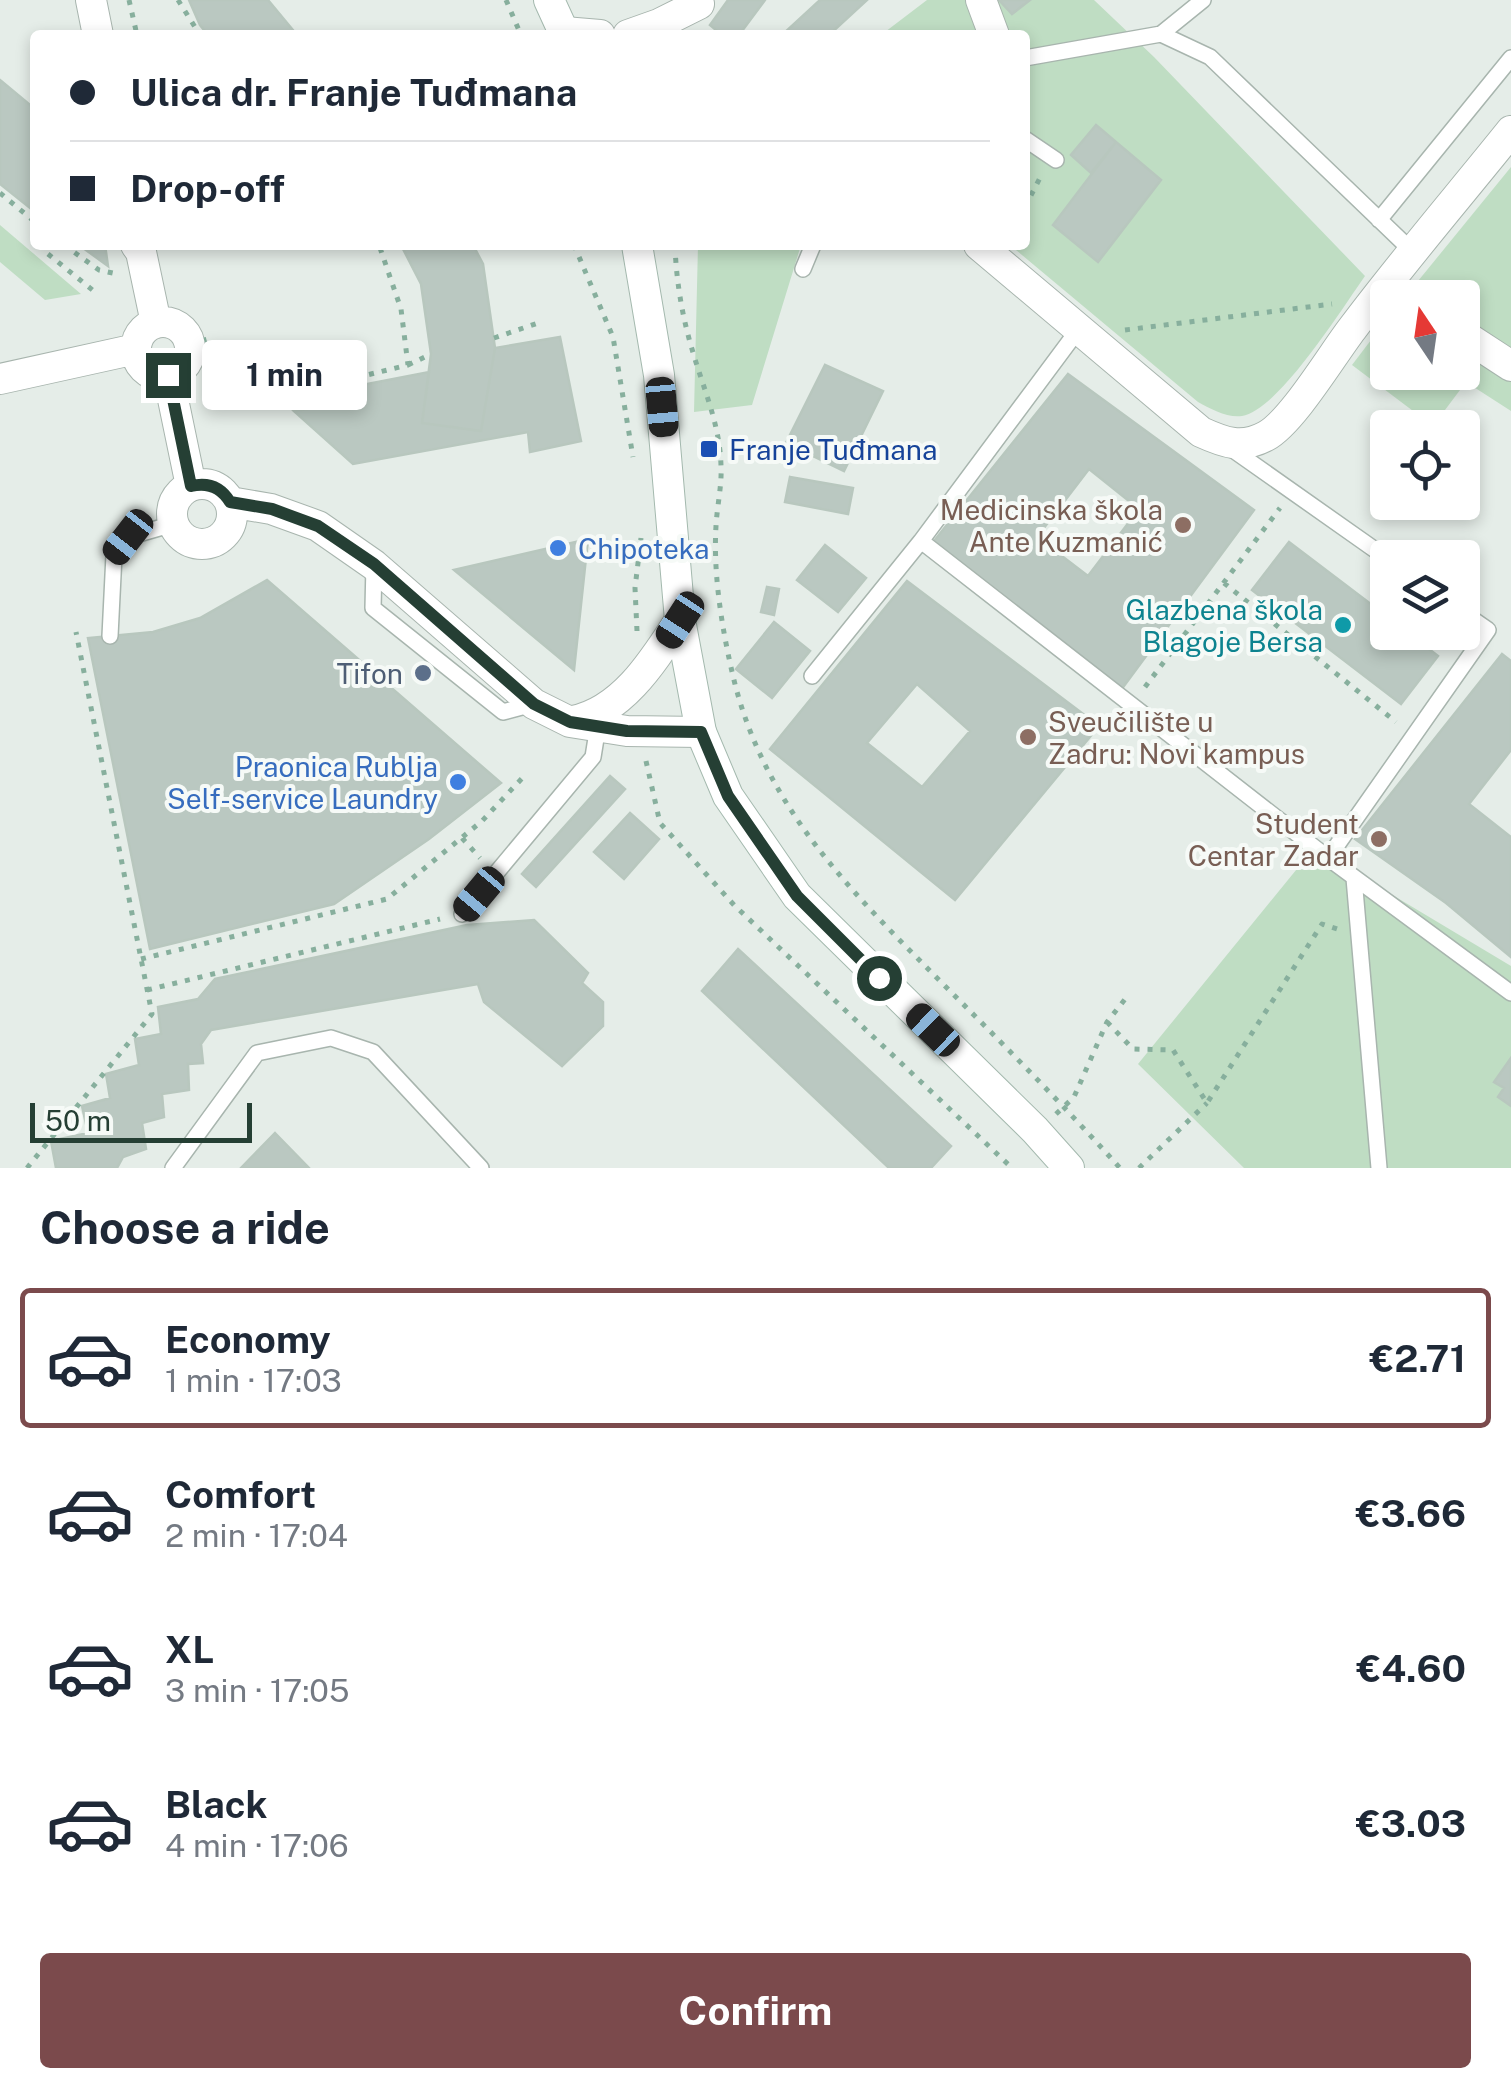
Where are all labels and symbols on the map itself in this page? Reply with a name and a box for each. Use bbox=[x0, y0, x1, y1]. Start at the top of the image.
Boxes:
north arrow bbox=[1370, 280, 1480, 390]
callout: 1 min bbox=[203, 340, 368, 410]
route end bbox=[146, 353, 191, 398]
car bbox=[644, 376, 680, 438]
place label: Franje Tuđmana bbox=[729, 433, 937, 466]
marker: Franje Tuđmana bbox=[698, 438, 720, 460]
place label: Medicinska škola Ante Kuzmanić bbox=[940, 493, 1163, 558]
car bbox=[98, 504, 158, 570]
marker: Medicinska škola Ante Kuzmanić bbox=[1172, 514, 1194, 536]
place label: Chipoteka bbox=[578, 532, 710, 565]
marker: Chipoteka bbox=[547, 537, 569, 559]
car bbox=[651, 587, 709, 653]
place label: Glazbena škola Blagoje Bersa bbox=[1125, 593, 1323, 658]
marker: Glazbena škola Blagoje Bersa bbox=[1332, 614, 1354, 636]
place label: Tifon bbox=[337, 657, 403, 690]
marker: Tifon bbox=[412, 662, 434, 684]
place label: Sveučilište u Zadru: Novi kampus bbox=[1048, 705, 1305, 770]
marker: Sveučilište u Zadru: Novi kampus bbox=[1017, 726, 1039, 748]
place label: Praonica Rublja Self-service Laundry bbox=[167, 750, 438, 815]
marker: Praonica Rublja Self-service Laundry bbox=[447, 771, 469, 793]
place label: Student Centar Zadar bbox=[1188, 807, 1359, 872]
marker: Student Centar Zadar bbox=[1368, 828, 1390, 850]
car bbox=[448, 861, 510, 927]
route start bbox=[857, 956, 902, 1001]
car bbox=[901, 998, 965, 1062]
scale bar bbox=[30, 1098, 252, 1142]

